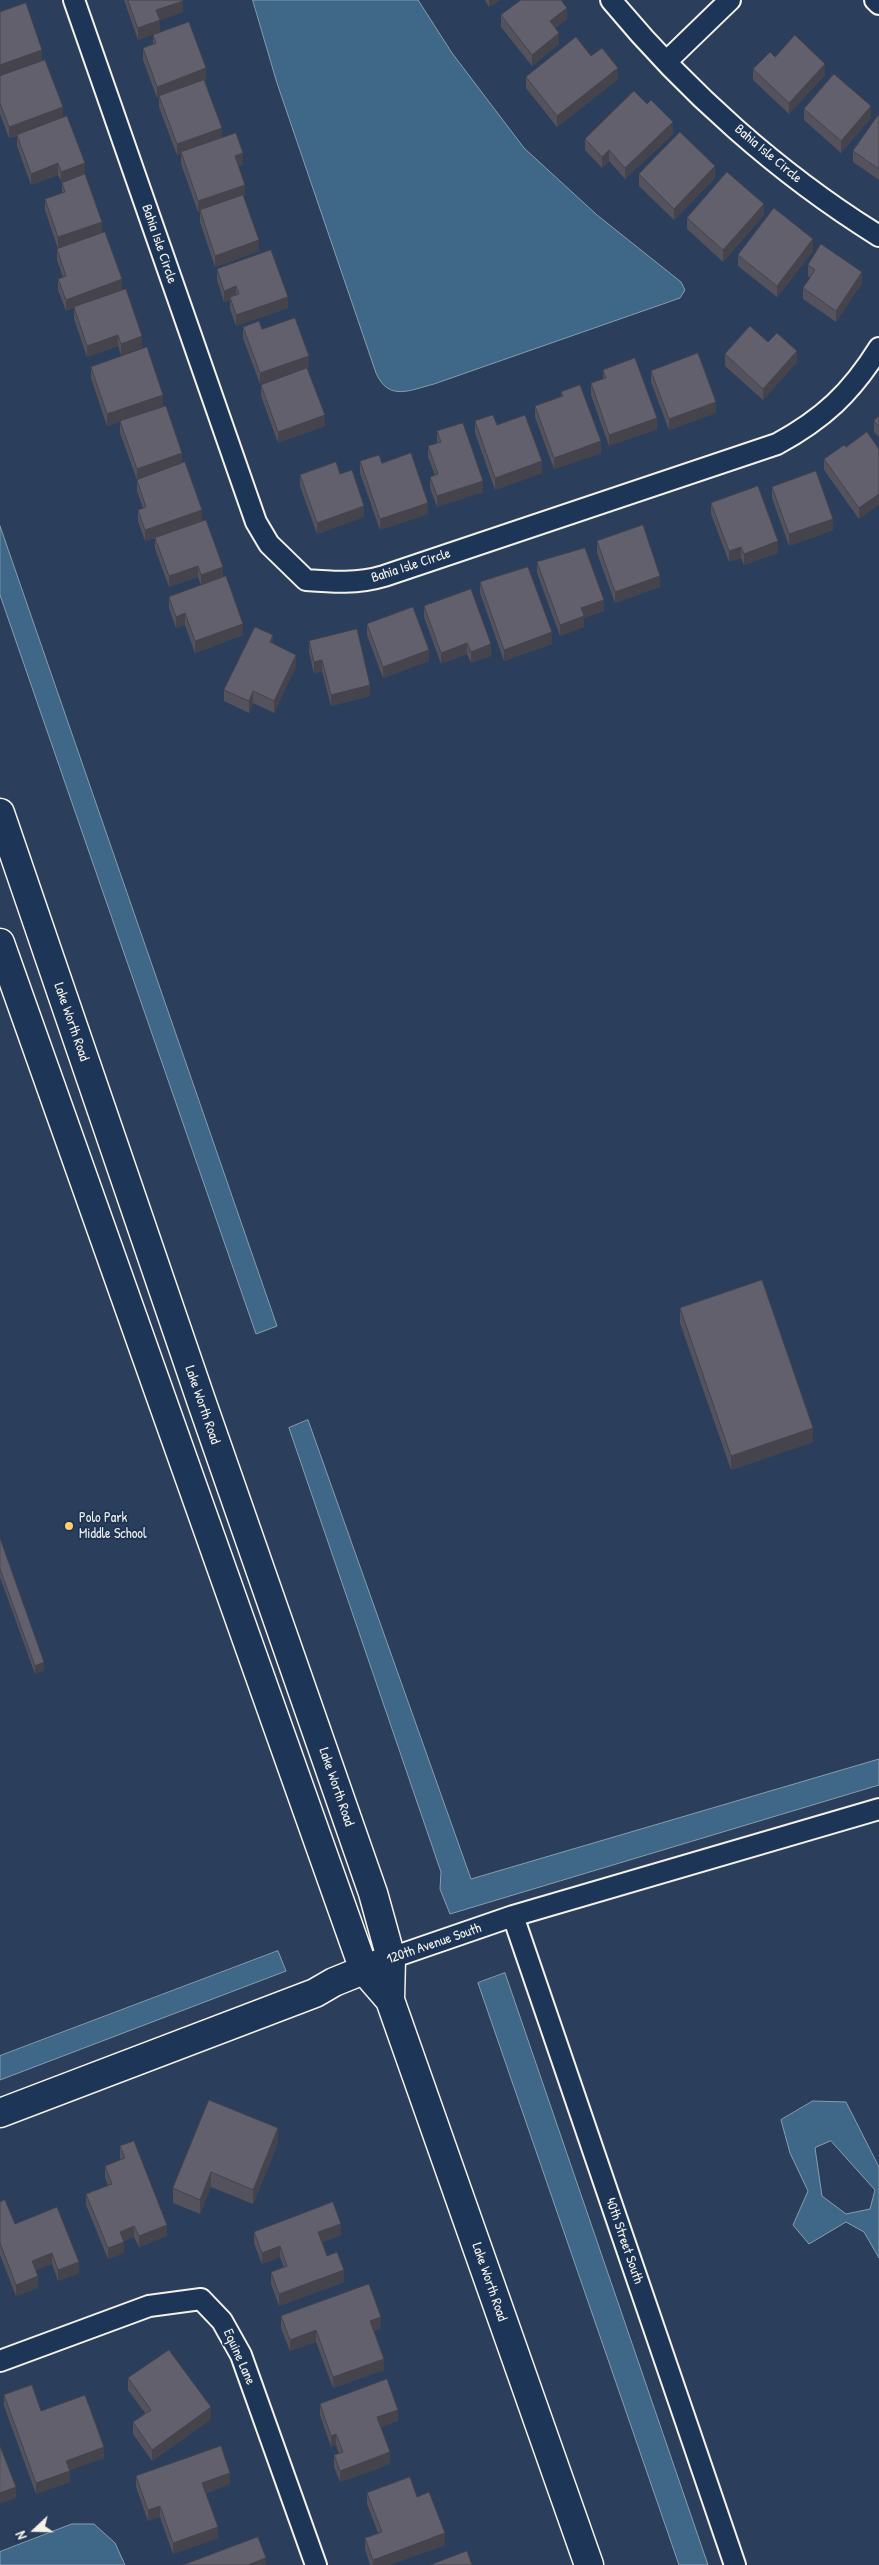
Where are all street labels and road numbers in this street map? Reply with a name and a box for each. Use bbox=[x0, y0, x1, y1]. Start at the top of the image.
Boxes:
street label: Bahia Isle Circle bbox=[731, 121, 805, 187]
street label: Bahia Isle Circle bbox=[138, 202, 180, 286]
street label: Bahia Isle Circle bbox=[369, 545, 453, 587]
street label: Lake Worth Road bbox=[50, 981, 92, 1063]
street label: Lake Worth Road bbox=[181, 1364, 223, 1446]
street label: Lake Worth Road bbox=[315, 1746, 357, 1828]
street label: 120th Avenue South bbox=[385, 1920, 483, 1968]
street label: 40th Street South bbox=[601, 2196, 647, 2286]
street label: Lake Worth Road bbox=[468, 2241, 510, 2323]
street label: Equine Lane bbox=[219, 2327, 259, 2387]

